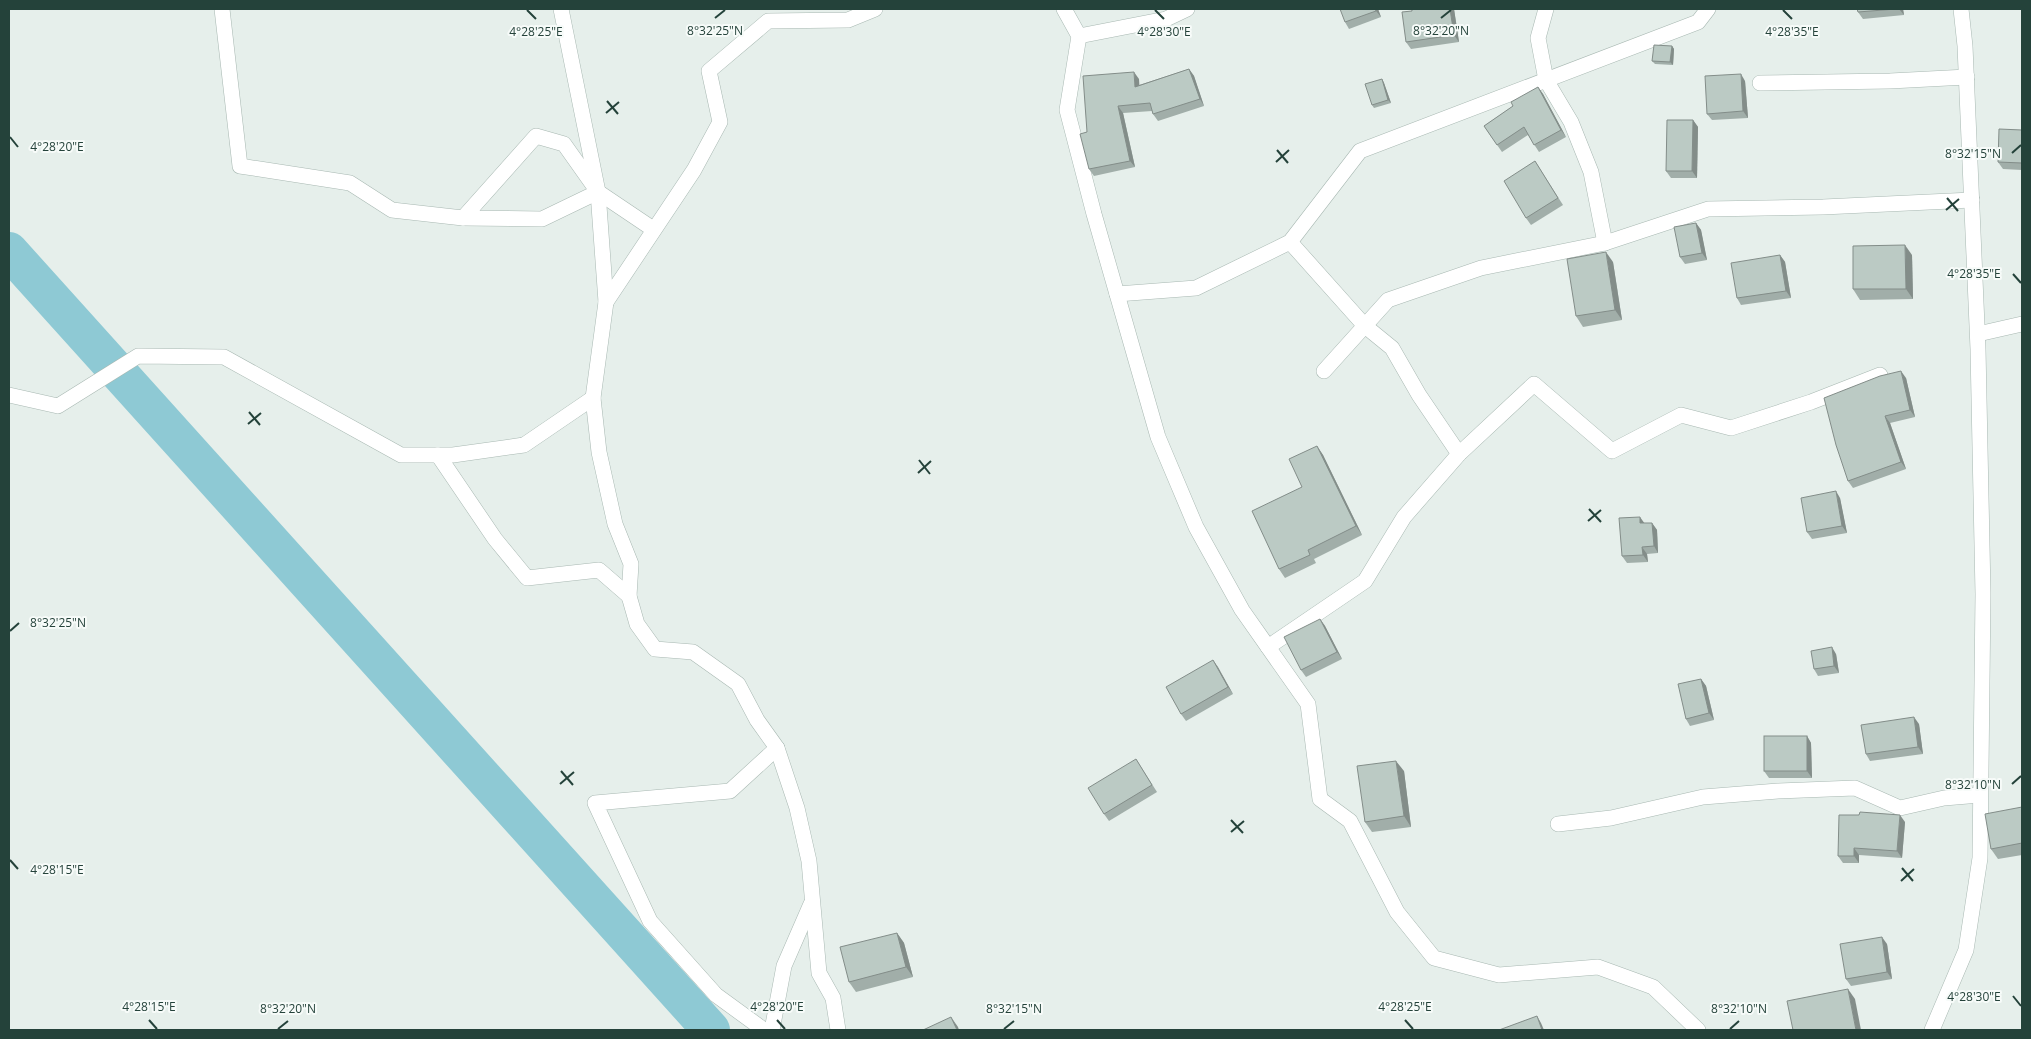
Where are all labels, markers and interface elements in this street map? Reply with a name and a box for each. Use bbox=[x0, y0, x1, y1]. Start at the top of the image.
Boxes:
text: 8°32'25"N bbox=[687, 22, 743, 39]
text: 8°32'20"N bbox=[1413, 22, 1469, 39]
text: 4°28'25"E bbox=[509, 23, 563, 40]
text: 4°28'30"E bbox=[1137, 23, 1191, 40]
text: 4°28'35"E bbox=[1765, 23, 1819, 40]
text: 4°28'20"E bbox=[30, 138, 84, 155]
text: 8°32'15"N bbox=[1945, 145, 2001, 162]
text: 4°28'35"E bbox=[1947, 265, 2001, 282]
text: 8°32'25"N bbox=[30, 614, 86, 631]
text: 8°32'10"N bbox=[1945, 776, 2001, 793]
text: 4°28'15"E bbox=[30, 861, 84, 878]
text: 4°28'30"E bbox=[1947, 988, 2001, 1005]
text: 4°28'15"E bbox=[122, 998, 176, 1015]
text: 4°28'20"E bbox=[750, 998, 804, 1015]
text: 4°28'25"E bbox=[1378, 998, 1432, 1015]
text: 8°32'20"N bbox=[260, 1000, 316, 1017]
text: 8°32'15"N bbox=[986, 1000, 1042, 1017]
text: 8°32'10"N bbox=[1711, 1000, 1767, 1017]

